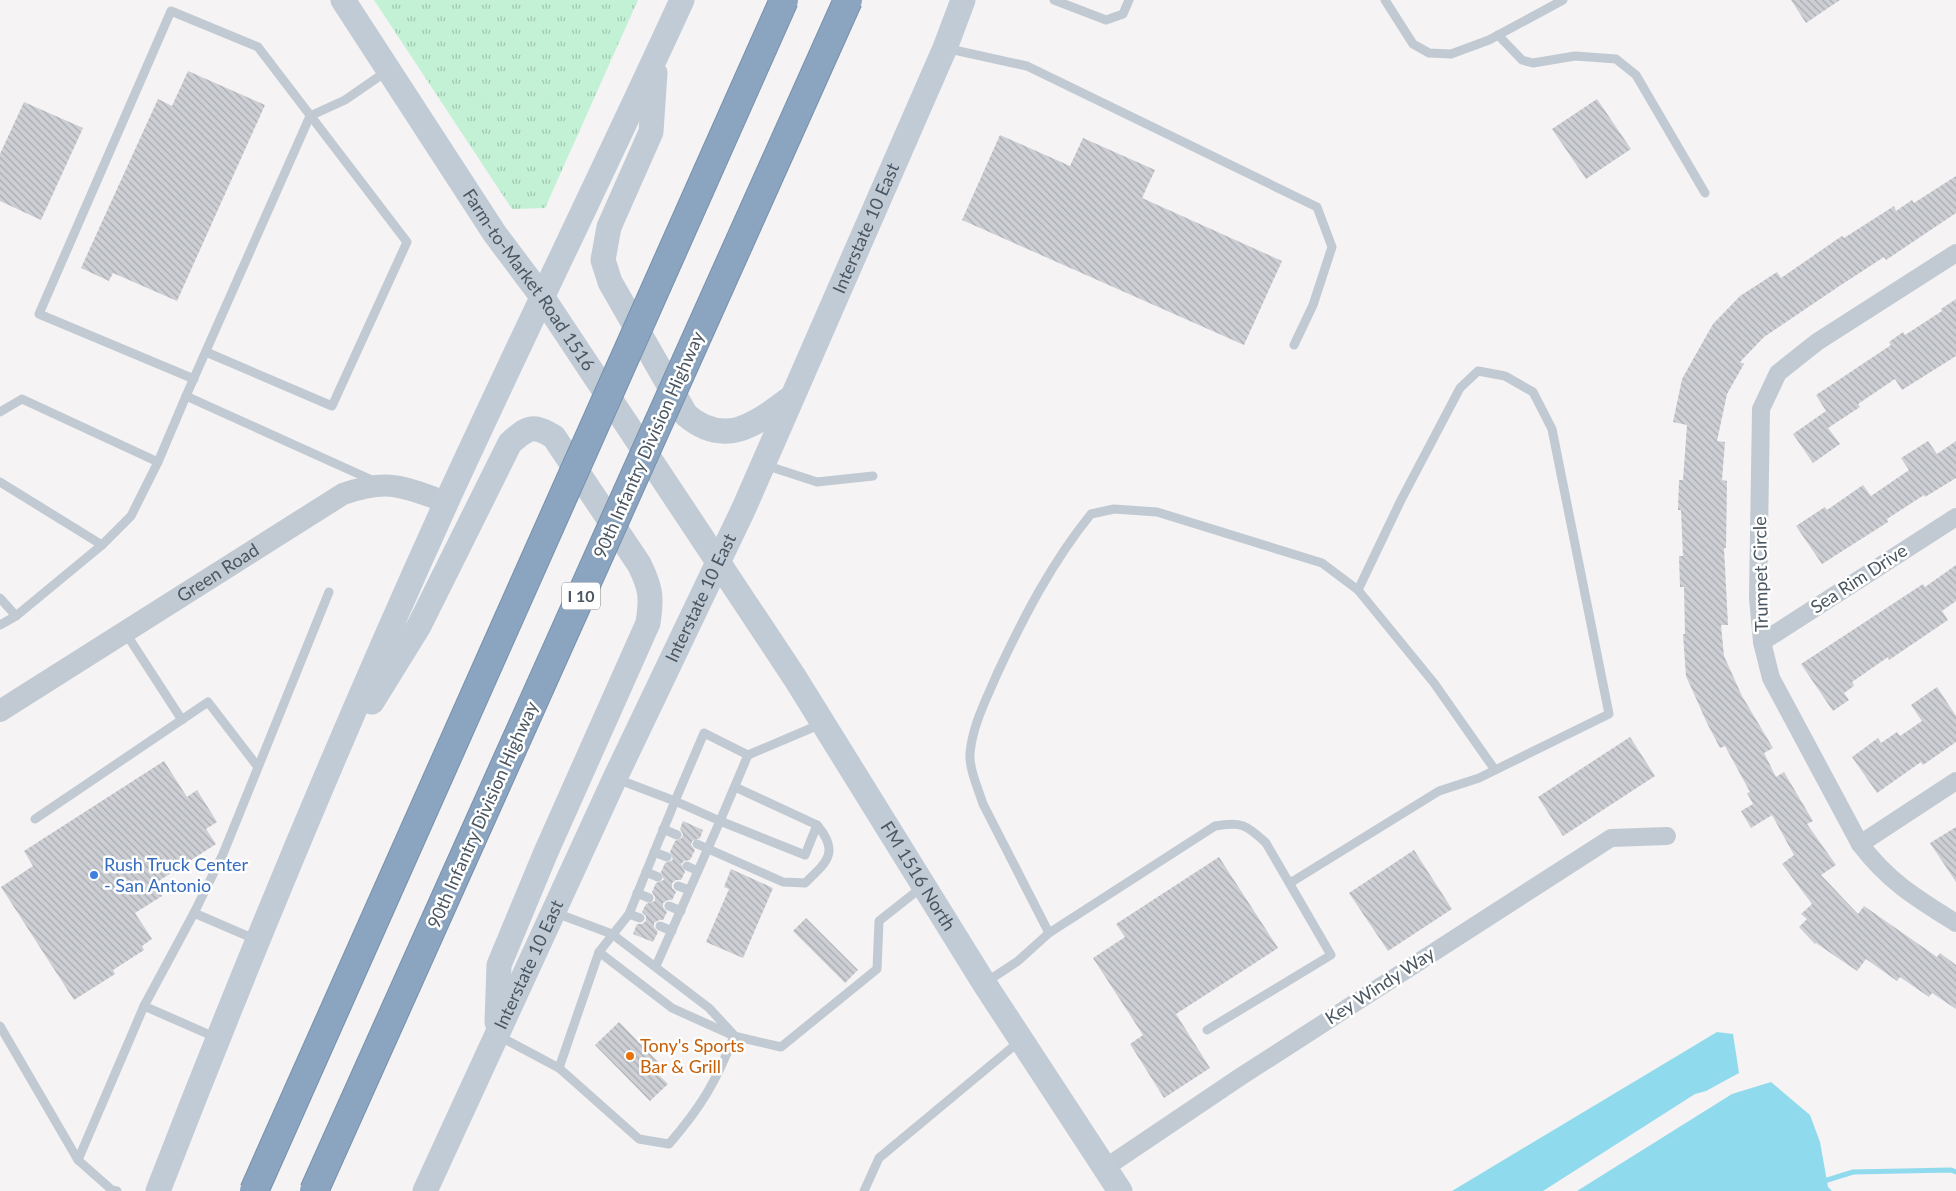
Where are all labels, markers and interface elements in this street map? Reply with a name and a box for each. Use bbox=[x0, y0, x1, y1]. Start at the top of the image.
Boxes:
street label: Interstate 10 East bbox=[827, 159, 904, 296]
street label: Farm-to-Market Road 1516 bbox=[459, 184, 600, 375]
street label: 90th Infantry Division Highway bbox=[588, 327, 708, 561]
street label: Trumpet Circle bbox=[1748, 516, 1772, 632]
street label: Interstate 10 East bbox=[660, 529, 740, 666]
street label: Green Road bbox=[172, 538, 263, 606]
street label: Sea Rim Drive bbox=[1806, 539, 1911, 617]
road number: I 10 bbox=[562, 582, 600, 610]
street label: 90th Infantry Division Highway bbox=[422, 697, 542, 931]
street label: FM 1516 North bbox=[876, 817, 961, 934]
place label: Rush Truck Center - San Antonio bbox=[104, 853, 249, 896]
marker: Rush Truck Center - San Antonio bbox=[88, 869, 100, 881]
street label: Interstate 10 East bbox=[489, 896, 568, 1033]
street label: Key Windy Way bbox=[1321, 941, 1439, 1029]
place label: Tony's Sports Bar & Grill bbox=[640, 1034, 745, 1077]
marker: Tony's Sports Bar & Grill bbox=[624, 1050, 636, 1062]

